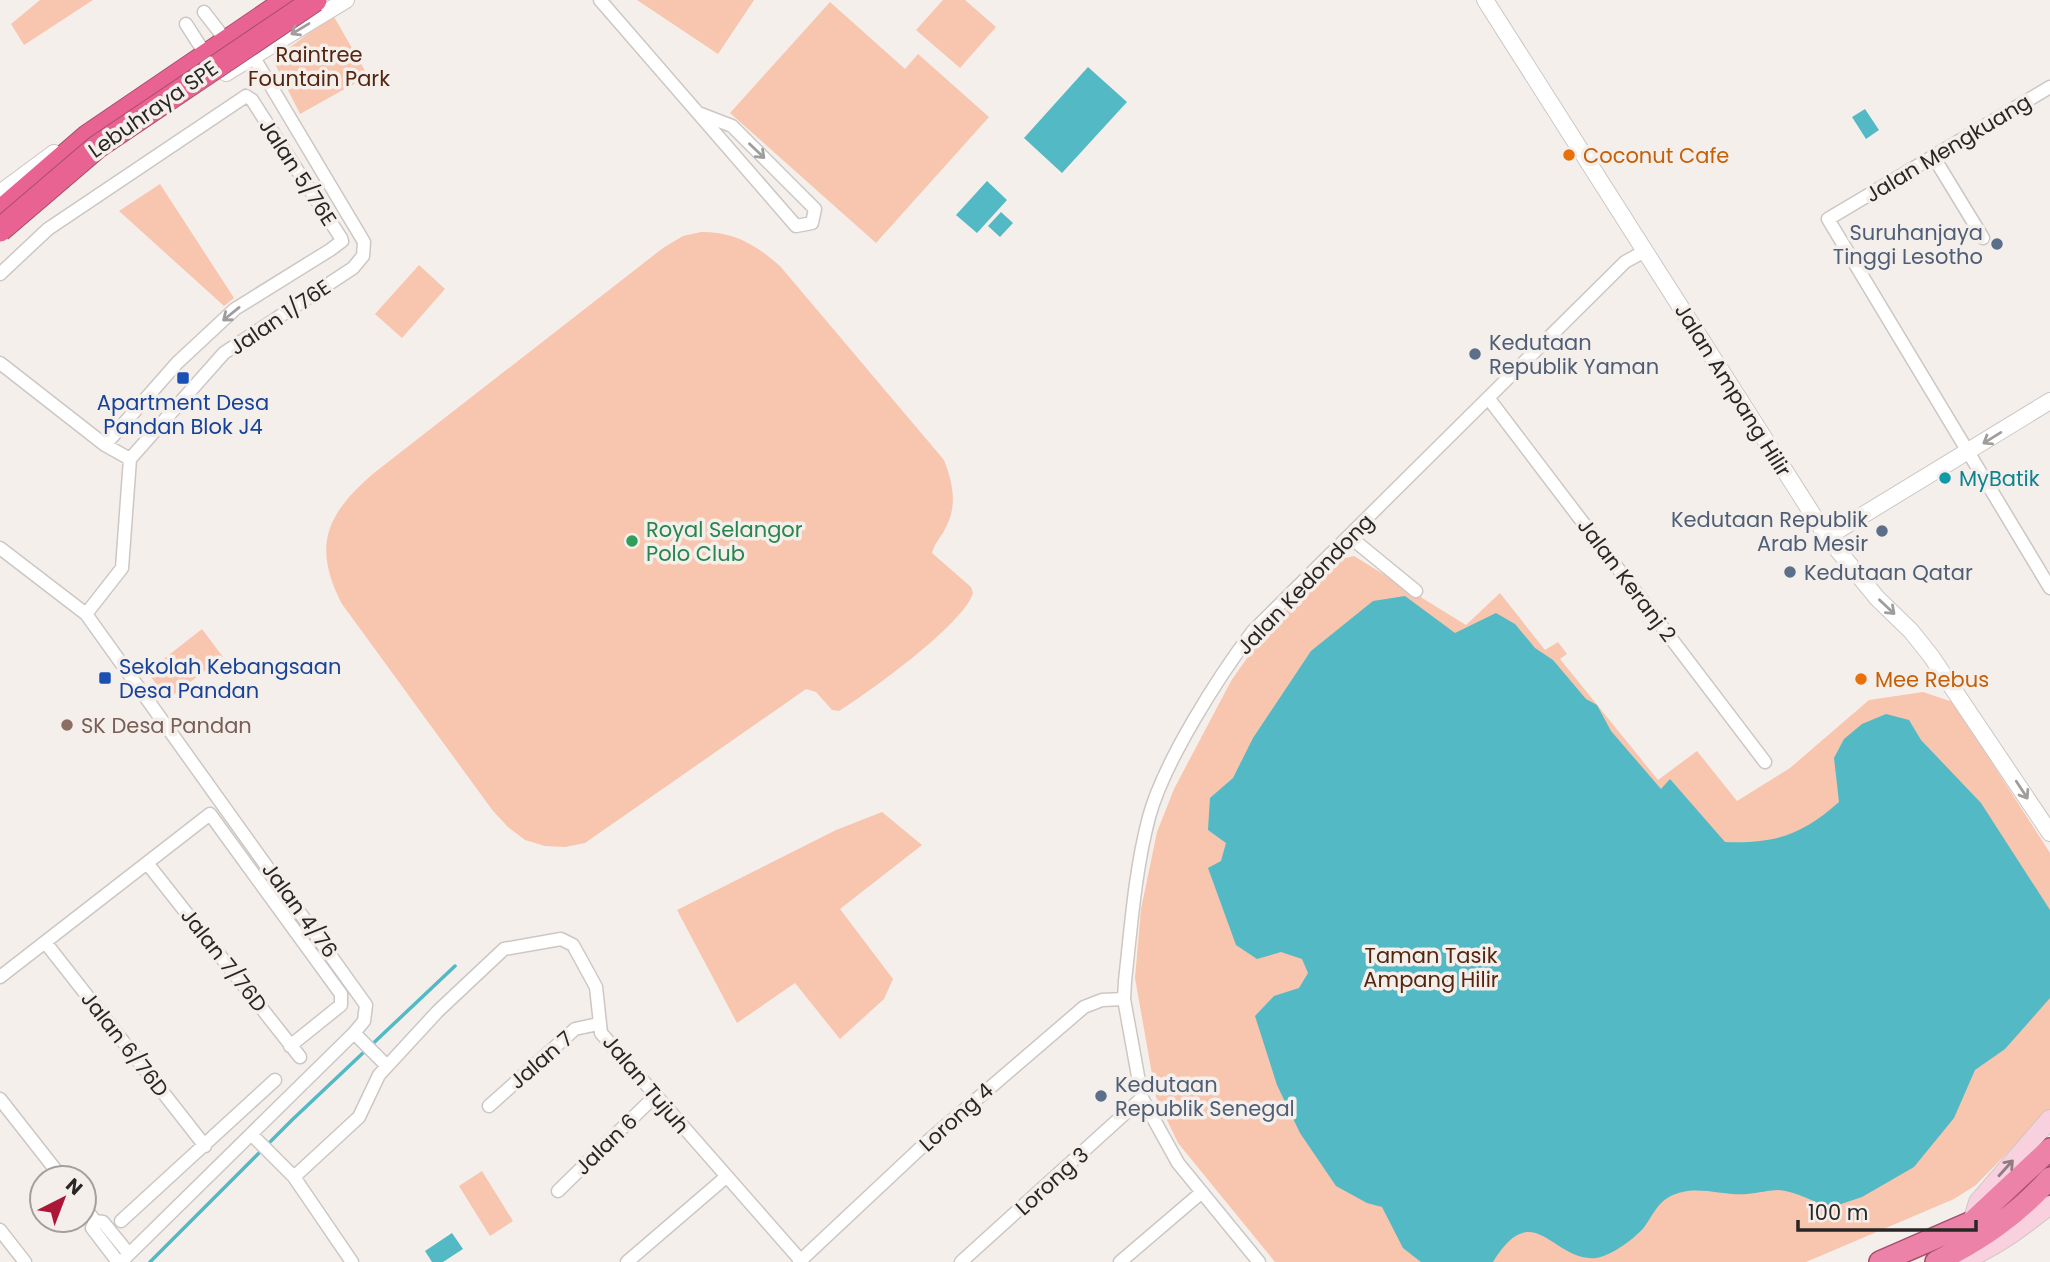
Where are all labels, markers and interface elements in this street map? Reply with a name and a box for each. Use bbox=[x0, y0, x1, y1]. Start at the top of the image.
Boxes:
one-way arrow bbox=[290, 22, 310, 36]
park label: Raintree Fountain Park bbox=[248, 40, 390, 93]
street label: Lebuhraya SPE bbox=[82, 54, 224, 164]
street label: Jalan Mengkuang bbox=[1860, 87, 2036, 209]
street label: Jalan 5/76E bbox=[252, 113, 344, 231]
place label: Coconut Cafe bbox=[1583, 141, 1729, 170]
one-way arrow bbox=[748, 142, 765, 159]
marker: Coconut Cafe bbox=[1561, 147, 1577, 163]
place label: Suruhanjaya Tinggi Lesotho bbox=[1833, 218, 1983, 271]
marker: Suruhanjaya Tinggi Lesotho bbox=[1989, 236, 2005, 252]
street label: Jalan 1/76E bbox=[224, 273, 336, 361]
street label: Jalan Ampang Hilir bbox=[1668, 298, 1798, 482]
one-way arrow bbox=[222, 306, 240, 322]
place label: Kedutaan Republik Yaman bbox=[1489, 328, 1659, 381]
marker: Kedutaan Republik Yaman bbox=[1467, 346, 1483, 362]
marker: Apartment Desa Pandan Blok J4 bbox=[175, 370, 191, 386]
place label: Apartment Desa Pandan Blok J4 bbox=[97, 388, 269, 441]
one-way arrow bbox=[1983, 431, 2003, 445]
place label: MyBatik bbox=[1959, 464, 2040, 493]
marker: MyBatik bbox=[1937, 470, 1953, 486]
place label: Kedutaan Republik Arab Mesir bbox=[1671, 505, 1868, 558]
street label: Jalan Kedondong bbox=[1230, 507, 1380, 661]
street label: Jalan Keranj 2 bbox=[1571, 512, 1683, 648]
place label: Royal Selangor Polo Club bbox=[646, 515, 803, 568]
marker: Kedutaan Republik Arab Mesir bbox=[1874, 523, 1890, 539]
marker: Royal Selangor Polo Club bbox=[624, 533, 640, 549]
place label: Kedutaan Qatar bbox=[1804, 558, 1973, 587]
marker: Kedutaan Qatar bbox=[1782, 564, 1798, 580]
one-way arrow bbox=[1878, 599, 1895, 616]
place label: Sekolah Kebangsaan Desa Pandan bbox=[119, 652, 341, 705]
place label: Mee Rebus bbox=[1875, 665, 1989, 694]
marker: Sekolah Kebangsaan Desa Pandan bbox=[97, 670, 113, 686]
marker: Mee Rebus bbox=[1853, 671, 1869, 687]
place label: SK Desa Pandan bbox=[81, 711, 252, 740]
marker: SK Desa Pandan bbox=[59, 717, 75, 733]
one-way arrow bbox=[2015, 779, 2029, 799]
street label: Jalan 4/76 bbox=[255, 856, 345, 964]
street label: Jalan 7/76D bbox=[174, 902, 274, 1018]
park label: Taman Tasik Ampang Hilir bbox=[1363, 941, 1499, 994]
street label: Jalan 6/76D bbox=[75, 985, 175, 1103]
street label: Jalan 7 bbox=[503, 1024, 579, 1096]
street label: Jalan Tujuh bbox=[596, 1028, 696, 1140]
place label: Kedutaan Republik Senegal bbox=[1115, 1070, 1295, 1123]
street label: Lorong 4 bbox=[913, 1076, 999, 1158]
marker: Kedutaan Republik Senegal bbox=[1093, 1088, 1109, 1104]
street label: Jalan 6 bbox=[568, 1107, 644, 1181]
street label: Lorong 3 bbox=[1009, 1140, 1095, 1222]
one-way arrow bbox=[1998, 1159, 2014, 1177]
north arrow bbox=[28, 1164, 98, 1234]
text: N bbox=[60, 1172, 88, 1202]
scale bar bbox=[1798, 1188, 1976, 1232]
text: 100 m bbox=[1808, 1198, 1868, 1227]

